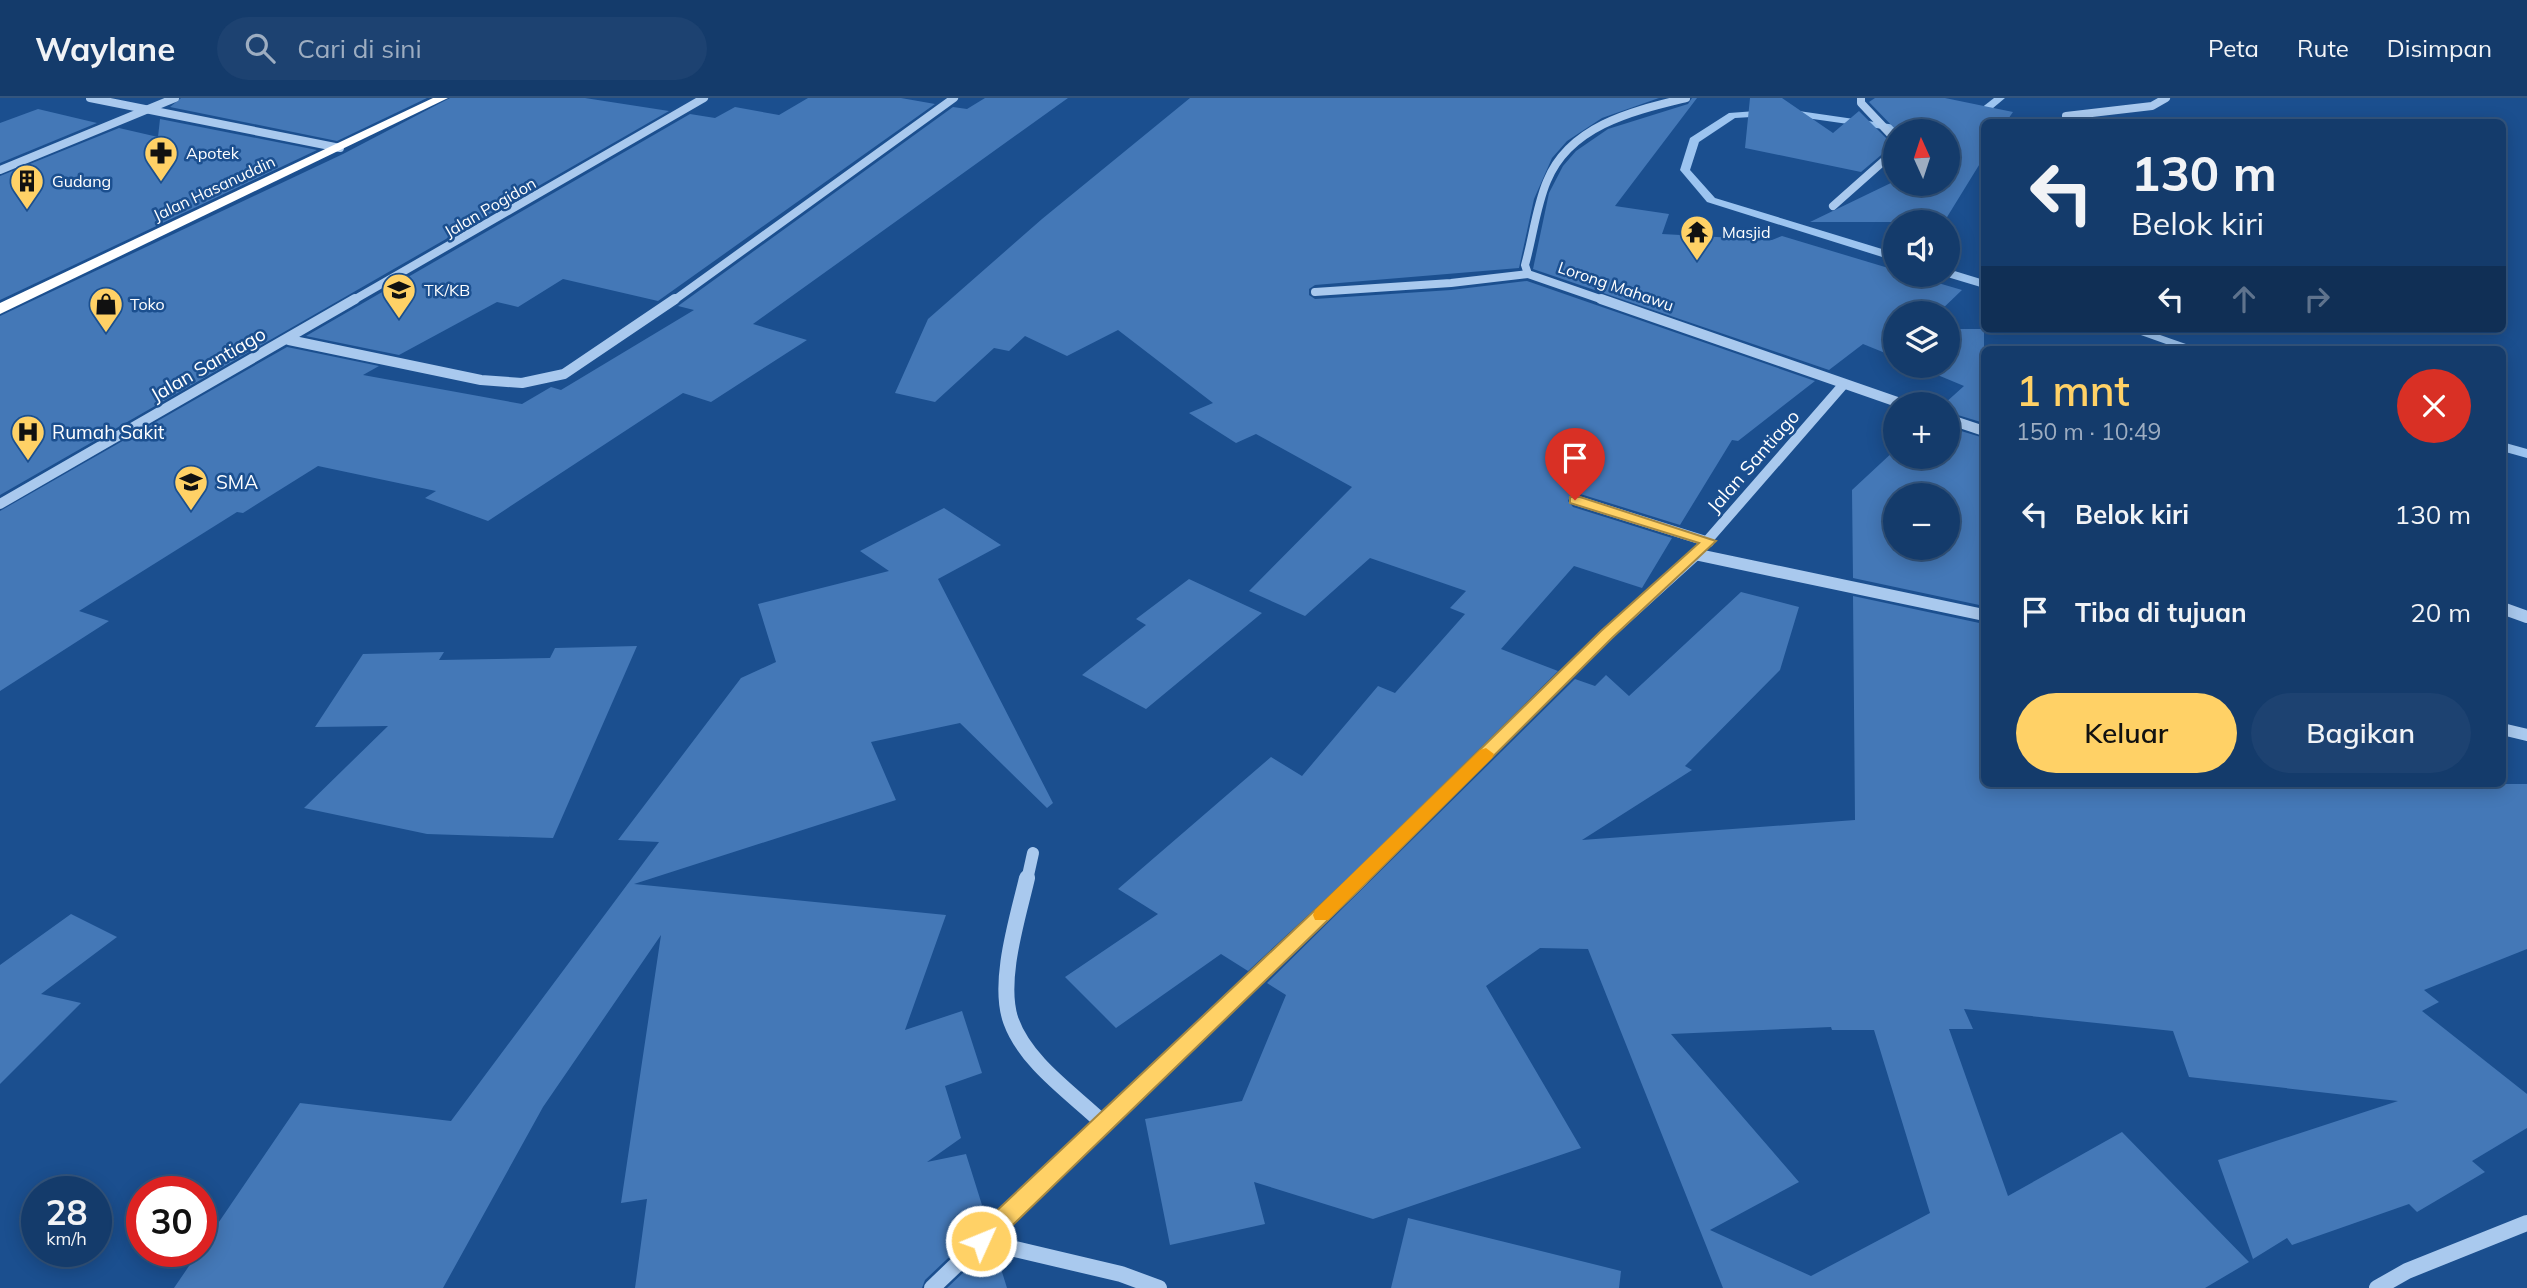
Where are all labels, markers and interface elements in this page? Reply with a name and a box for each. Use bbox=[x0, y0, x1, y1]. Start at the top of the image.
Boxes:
search box bbox=[217, 17, 707, 80]
text: Waylane bbox=[35, 28, 175, 69]
icon: search bbox=[241, 29, 279, 67]
text: Cari di sini bbox=[297, 32, 422, 65]
text: Peta bbox=[2208, 33, 2259, 63]
text: Rute bbox=[2297, 33, 2349, 63]
text: Disimpan bbox=[2387, 33, 2492, 63]
north arrow bbox=[1883, 119, 1960, 196]
map controls bbox=[1883, 119, 1960, 560]
pharmacy icon: Apotek bbox=[142, 134, 180, 183]
text: 130 m bbox=[2131, 142, 2277, 203]
place label: Apotek bbox=[186, 143, 240, 163]
icon: left bbox=[2016, 147, 2107, 238]
street label: Jalan Hasanuddin bbox=[150, 151, 278, 225]
building icon: Gudang bbox=[8, 162, 46, 211]
place label: Gudang bbox=[52, 171, 111, 191]
street label: Jalan Pogidon bbox=[441, 173, 539, 241]
text: Belok kiri bbox=[2131, 203, 2264, 243]
button: sound bbox=[1883, 210, 1960, 287]
temple icon: Masjid bbox=[1678, 213, 1716, 262]
place label: Masjid bbox=[1722, 222, 1770, 242]
street label: Lorong Mahawu bbox=[1555, 257, 1677, 315]
school or university icon: TK/KB bbox=[380, 271, 418, 320]
place label: TK/KB bbox=[424, 280, 470, 300]
icon: left bbox=[2152, 280, 2190, 318]
icon: ahead bbox=[2225, 280, 2263, 318]
icon: right bbox=[2298, 280, 2336, 318]
shop icon: Toko bbox=[87, 285, 125, 334]
place label: Toko bbox=[130, 294, 165, 314]
button: layers bbox=[1883, 301, 1960, 378]
street label: Jalan Santiago bbox=[146, 321, 270, 407]
text: 1 mnt bbox=[2016, 364, 2130, 417]
button: close bbox=[2397, 369, 2471, 443]
button: + bbox=[1883, 392, 1960, 469]
street label: Jalan Santiago bbox=[1702, 404, 1804, 518]
hospital icon: Rumah Sakit bbox=[9, 413, 47, 462]
text: 150 m · 10:49 bbox=[2016, 417, 2161, 446]
place label: Rumah Sakit bbox=[52, 420, 165, 444]
pin bbox=[1545, 428, 1605, 500]
icon: arrive bbox=[1556, 439, 1594, 477]
school or university icon: SMA bbox=[172, 463, 210, 512]
place label: SMA bbox=[216, 470, 258, 494]
button: − bbox=[1883, 483, 1960, 560]
icon: left bbox=[2016, 495, 2054, 533]
text: Belok kiri bbox=[2075, 498, 2189, 531]
text: 130 m bbox=[2395, 498, 2471, 531]
icon: arrive bbox=[2016, 593, 2054, 631]
text: Tiba di tujuan bbox=[2075, 596, 2247, 629]
text: 20 m bbox=[2410, 596, 2471, 629]
button: Keluar bbox=[2016, 693, 2237, 773]
button: Bagikan bbox=[2251, 693, 2471, 773]
speed limit sign: 30 bbox=[126, 1176, 217, 1267]
text: 28 bbox=[45, 1190, 88, 1234]
position arrow bbox=[944, 1204, 1018, 1278]
text: km/h bbox=[46, 1227, 87, 1250]

